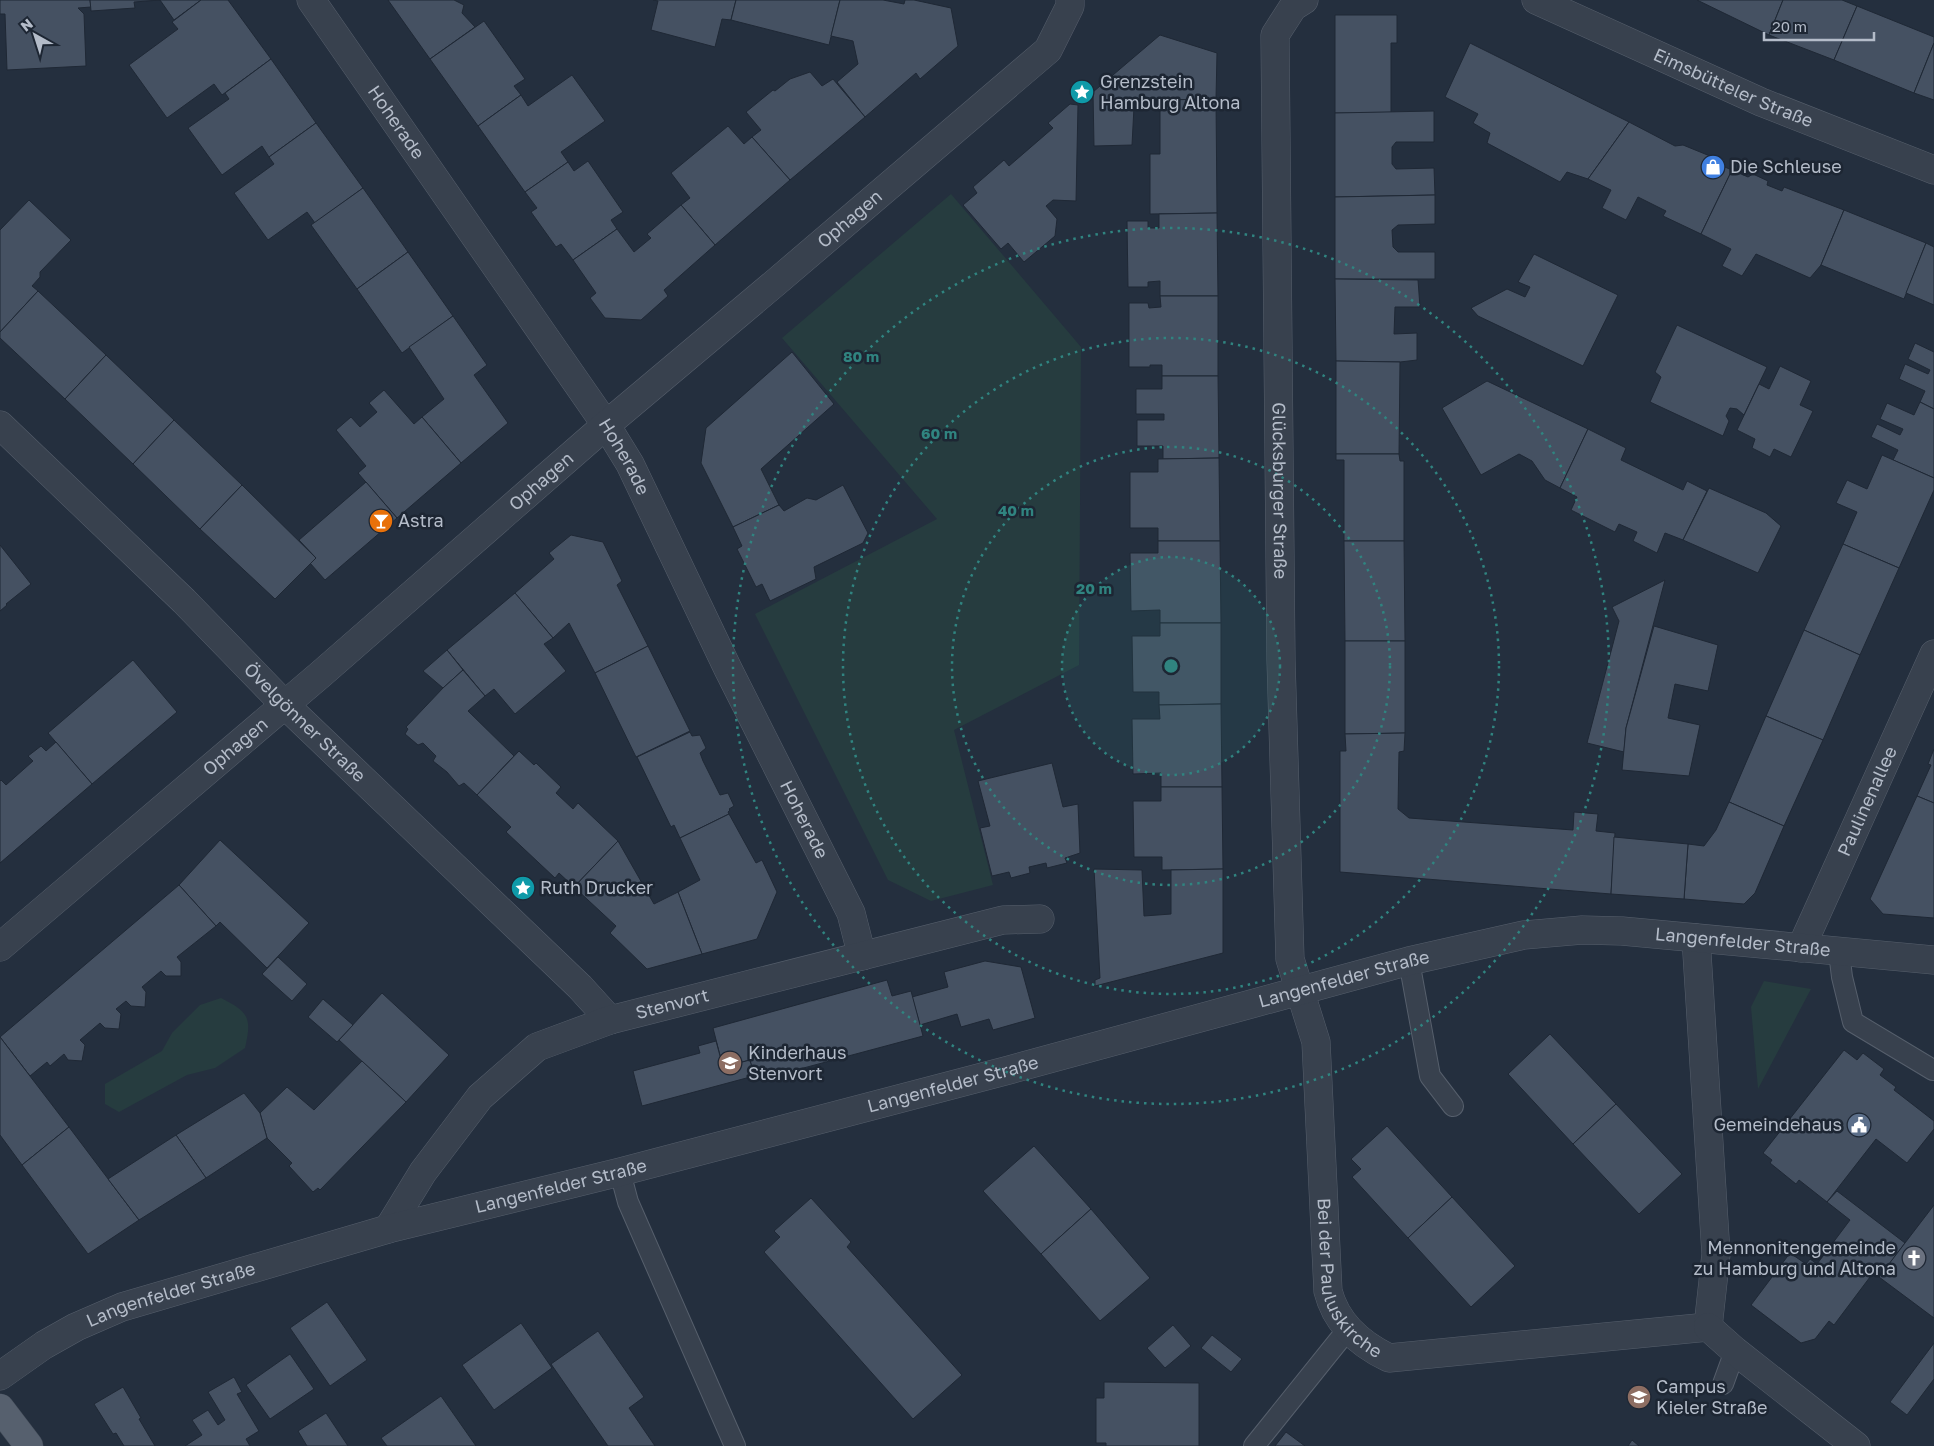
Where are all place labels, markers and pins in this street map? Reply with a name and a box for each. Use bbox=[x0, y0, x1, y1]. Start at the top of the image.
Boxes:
place label: Grenzstein Hamburg Altona bbox=[1100, 70, 1241, 113]
place icon: Grenzstein Hamburg Altona bbox=[1069, 79, 1095, 105]
shop icon: Die Schleuse bbox=[1700, 154, 1726, 180]
place label: Die Schleuse bbox=[1730, 155, 1842, 177]
bar icon: Astra bbox=[368, 508, 394, 534]
place label: Astra bbox=[398, 509, 444, 531]
centre of rings bbox=[1162, 657, 1180, 675]
place icon: Ruth Drucker bbox=[510, 875, 536, 901]
place label: Ruth Drucker bbox=[540, 876, 653, 898]
place label: Kinderhaus Stenvort bbox=[748, 1041, 847, 1084]
school or university icon: Kinderhaus Stenvort bbox=[717, 1050, 743, 1076]
public building icon: Gemeindehaus bbox=[1846, 1112, 1872, 1138]
place label: Gemeindehaus bbox=[1713, 1113, 1842, 1135]
place label: Mennonitengemeinde zu Hamburg und Altona bbox=[1693, 1236, 1896, 1279]
church icon: Mennonitengemeinde zu Hamburg und Altona bbox=[1901, 1245, 1927, 1271]
place label: Campus Kieler Straße bbox=[1656, 1375, 1767, 1418]
school or university icon: Campus Kieler Straße bbox=[1626, 1384, 1652, 1410]

